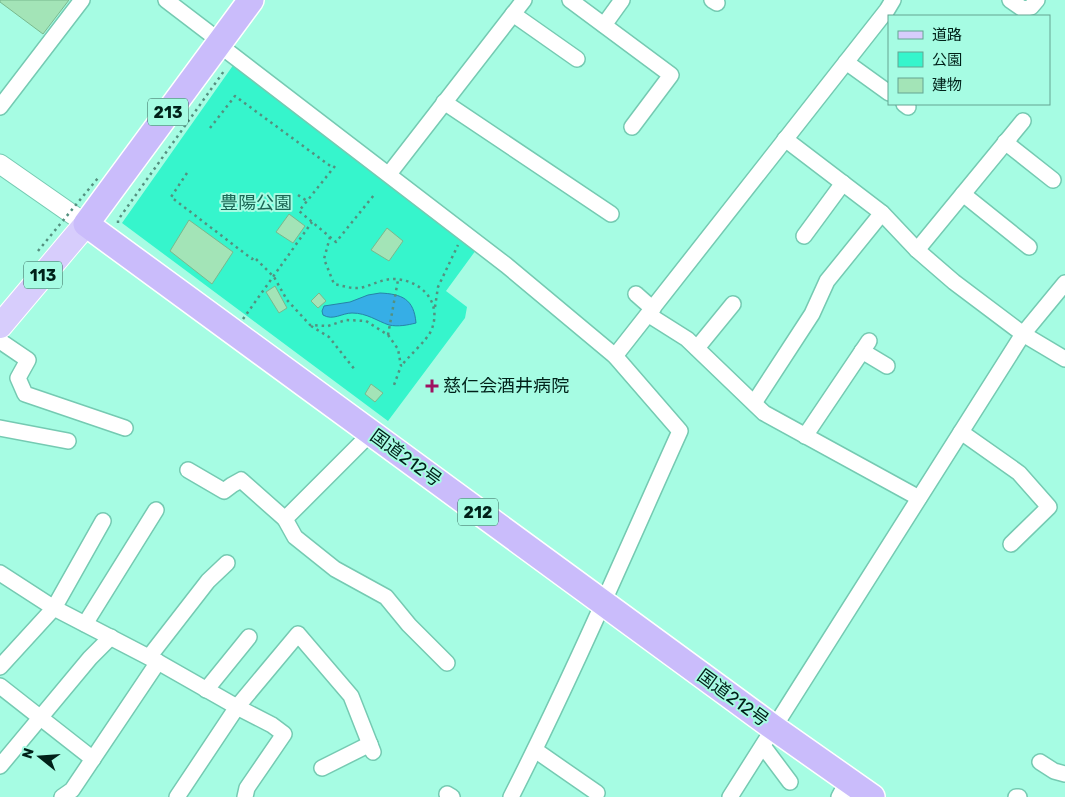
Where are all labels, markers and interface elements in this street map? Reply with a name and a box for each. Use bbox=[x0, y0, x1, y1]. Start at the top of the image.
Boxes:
legend bbox=[888, 15, 1050, 105]
text: 道路 bbox=[932, 26, 962, 44]
text: 公園 bbox=[932, 51, 962, 69]
text: 建物 bbox=[932, 76, 962, 94]
road number: 213 bbox=[148, 98, 188, 125]
park label: 豊陽公園 bbox=[220, 192, 292, 214]
road number: 113 bbox=[24, 262, 62, 288]
place label: 慈仁会酒井病院 bbox=[443, 375, 569, 397]
marker: 慈仁会酒井病院 bbox=[425, 379, 439, 393]
street label: 国道212号 bbox=[366, 425, 446, 491]
road number: 212 bbox=[458, 498, 498, 526]
street label: 国道212号 bbox=[693, 665, 773, 731]
north arrow bbox=[15, 732, 65, 782]
text: N bbox=[18, 746, 38, 761]

